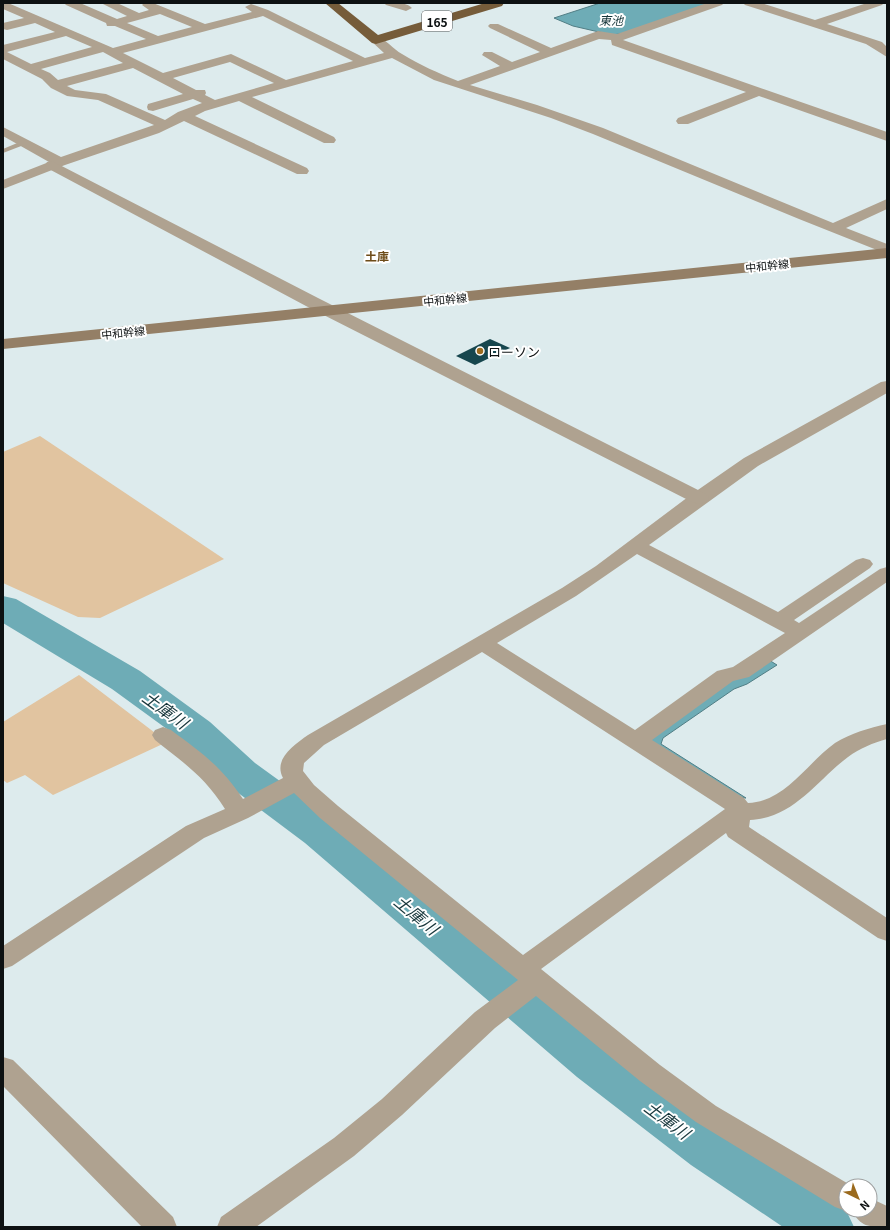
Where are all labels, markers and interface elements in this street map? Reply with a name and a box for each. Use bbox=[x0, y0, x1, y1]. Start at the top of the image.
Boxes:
road number: 165 bbox=[422, 11, 452, 31]
water label: 東池 bbox=[599, 11, 624, 28]
district label: 土庫 bbox=[365, 247, 389, 264]
street label: 中和幹線 bbox=[744, 255, 790, 275]
street label: 中和幹線 bbox=[422, 289, 468, 309]
street label: 中和幹線 bbox=[100, 322, 146, 342]
place label: ローソン bbox=[488, 342, 540, 361]
marker: ローソン bbox=[475, 346, 485, 356]
water label: 土庫川 bbox=[138, 684, 196, 735]
water label: 土庫川 bbox=[389, 888, 446, 941]
water label: 土庫川 bbox=[640, 1094, 697, 1146]
north arrow bbox=[838, 1178, 878, 1218]
text: N bbox=[857, 1197, 874, 1215]

